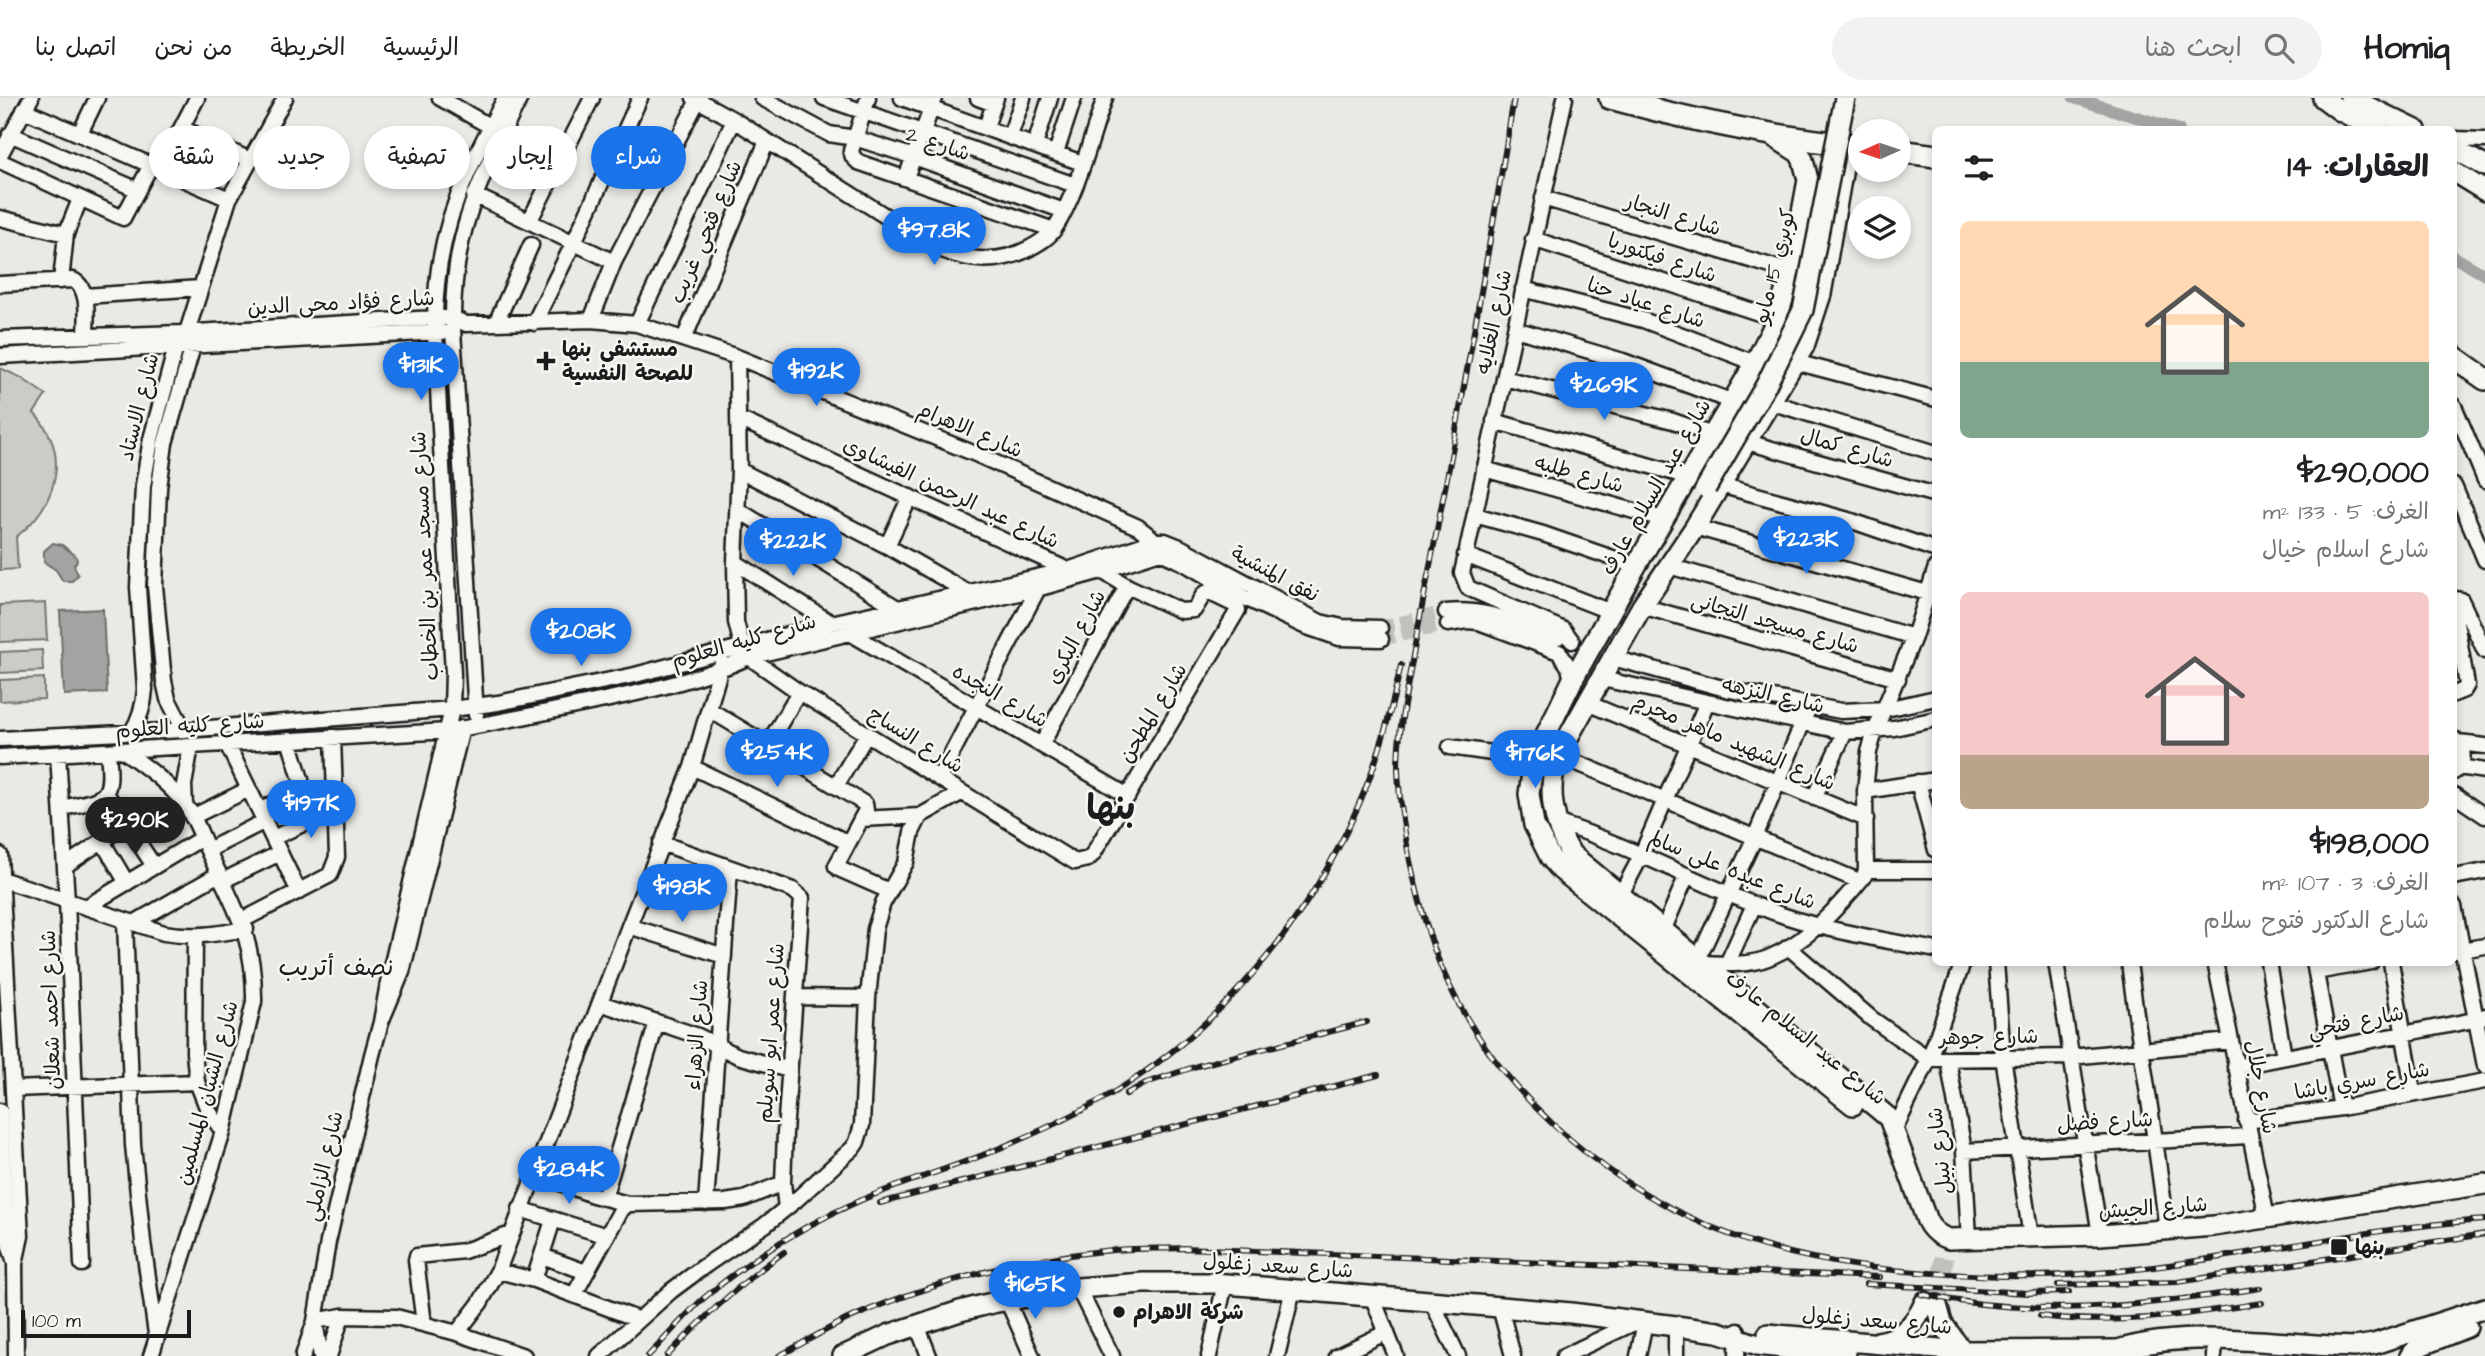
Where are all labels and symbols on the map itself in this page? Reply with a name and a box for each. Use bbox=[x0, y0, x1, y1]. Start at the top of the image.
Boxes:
north arrow bbox=[1848, 119, 1911, 182]
street label: شارع 2 bbox=[902, 120, 974, 168]
street label: شارع فتحي غريب bbox=[663, 156, 753, 310]
street label: شارع النجار bbox=[1620, 186, 1724, 243]
street label: كوبري 15 مايو bbox=[1746, 206, 1803, 328]
pin: $97.8K bbox=[877, 208, 991, 267]
street label: شارع فيكتوريا bbox=[1604, 226, 1720, 290]
street label: شارع الغلايه bbox=[1469, 267, 1519, 377]
street label: شارع عياد حنا bbox=[1583, 270, 1709, 336]
street label: شارع فؤاد محى الدين bbox=[247, 284, 435, 322]
place label: مستشفى بنها للصحة النفسية bbox=[562, 335, 693, 388]
pin: $131K bbox=[372, 342, 470, 402]
pin: $192K bbox=[767, 348, 865, 408]
street label: شارع الاستاد bbox=[112, 350, 166, 464]
marker: مستشفى بنها للصحة النفسية bbox=[536, 351, 556, 371]
pin: $269K bbox=[1555, 362, 1653, 422]
street label: شارع عبد السلام عارف bbox=[1594, 394, 1719, 581]
street label: شارع الاهرام bbox=[912, 395, 1027, 466]
street label: شارع كمال bbox=[1797, 421, 1897, 475]
street label: شارع عبد الرحمن الفيشاوى bbox=[838, 430, 1064, 556]
street label: شارع مسجد عمر بن الخطاب bbox=[404, 431, 446, 681]
street label: شارع طلبه bbox=[1531, 447, 1627, 501]
pin: $223K bbox=[1757, 517, 1855, 576]
pin: $222K bbox=[744, 518, 842, 578]
street label: نفق المنشية bbox=[1226, 539, 1324, 609]
street label: شارع البكرى bbox=[1039, 585, 1113, 689]
street label: شارع مسجد التجانى bbox=[1688, 585, 1862, 661]
street label: شارع كليه العلوم bbox=[668, 607, 820, 676]
pin: $208K bbox=[532, 608, 630, 668]
street label: شارع النجده bbox=[947, 657, 1053, 735]
street label: شارع المطحن bbox=[1112, 658, 1194, 768]
street label: شارع النزهه bbox=[1719, 669, 1827, 721]
street label: شارع الشهيد ماهر محرم bbox=[1628, 686, 1840, 799]
street label: شارع النساج bbox=[863, 699, 969, 781]
street label: شارع كليه العلوم bbox=[115, 706, 265, 747]
pin: $254K bbox=[728, 730, 826, 789]
pin: $176K bbox=[1486, 730, 1584, 790]
pin: $197K bbox=[262, 780, 360, 840]
district label: بنها bbox=[1087, 784, 1135, 833]
pin: $290K bbox=[86, 798, 184, 857]
street label: شارع عبده على سالم bbox=[1644, 823, 1820, 918]
pin: $198K bbox=[633, 864, 731, 924]
street label: شارع احمد شعلان bbox=[34, 929, 68, 1091]
street label: شارع عمر ابو سويلم bbox=[750, 942, 793, 1124]
district label: نصف أتريب bbox=[279, 951, 393, 985]
street label: شارع عبد السلام عارف bbox=[1719, 964, 1892, 1113]
street label: شارع الزهراء bbox=[679, 979, 715, 1091]
street label: شارع الشبان المسلمين bbox=[168, 997, 246, 1189]
street label: شارع فتحي bbox=[2305, 998, 2407, 1049]
street label: شارع جوهر bbox=[1937, 1022, 2039, 1052]
street label: شارع جلال bbox=[2238, 1037, 2284, 1137]
street label: شارع سري باشا bbox=[2292, 1055, 2432, 1107]
street label: شارع فضل bbox=[2056, 1105, 2154, 1139]
street label: شارع نبيل bbox=[1920, 1106, 1960, 1196]
street label: شارع الزاملي bbox=[297, 1108, 355, 1225]
pin: $284K bbox=[520, 1146, 618, 1206]
street label: شارع الجيش bbox=[2098, 1190, 2208, 1226]
place label: بنها bbox=[2355, 1233, 2384, 1262]
marker: بنها bbox=[2329, 1237, 2349, 1257]
street label: شارع سعد زغلول bbox=[1202, 1246, 1354, 1286]
pin: $165K bbox=[986, 1262, 1084, 1321]
place label: شركة الاهرام bbox=[1133, 1298, 1244, 1328]
street label: شارع سعد زغلول bbox=[1801, 1300, 1953, 1342]
marker: شركة الاهرام bbox=[1111, 1304, 1127, 1320]
scale bar bbox=[21, 1307, 191, 1339]

